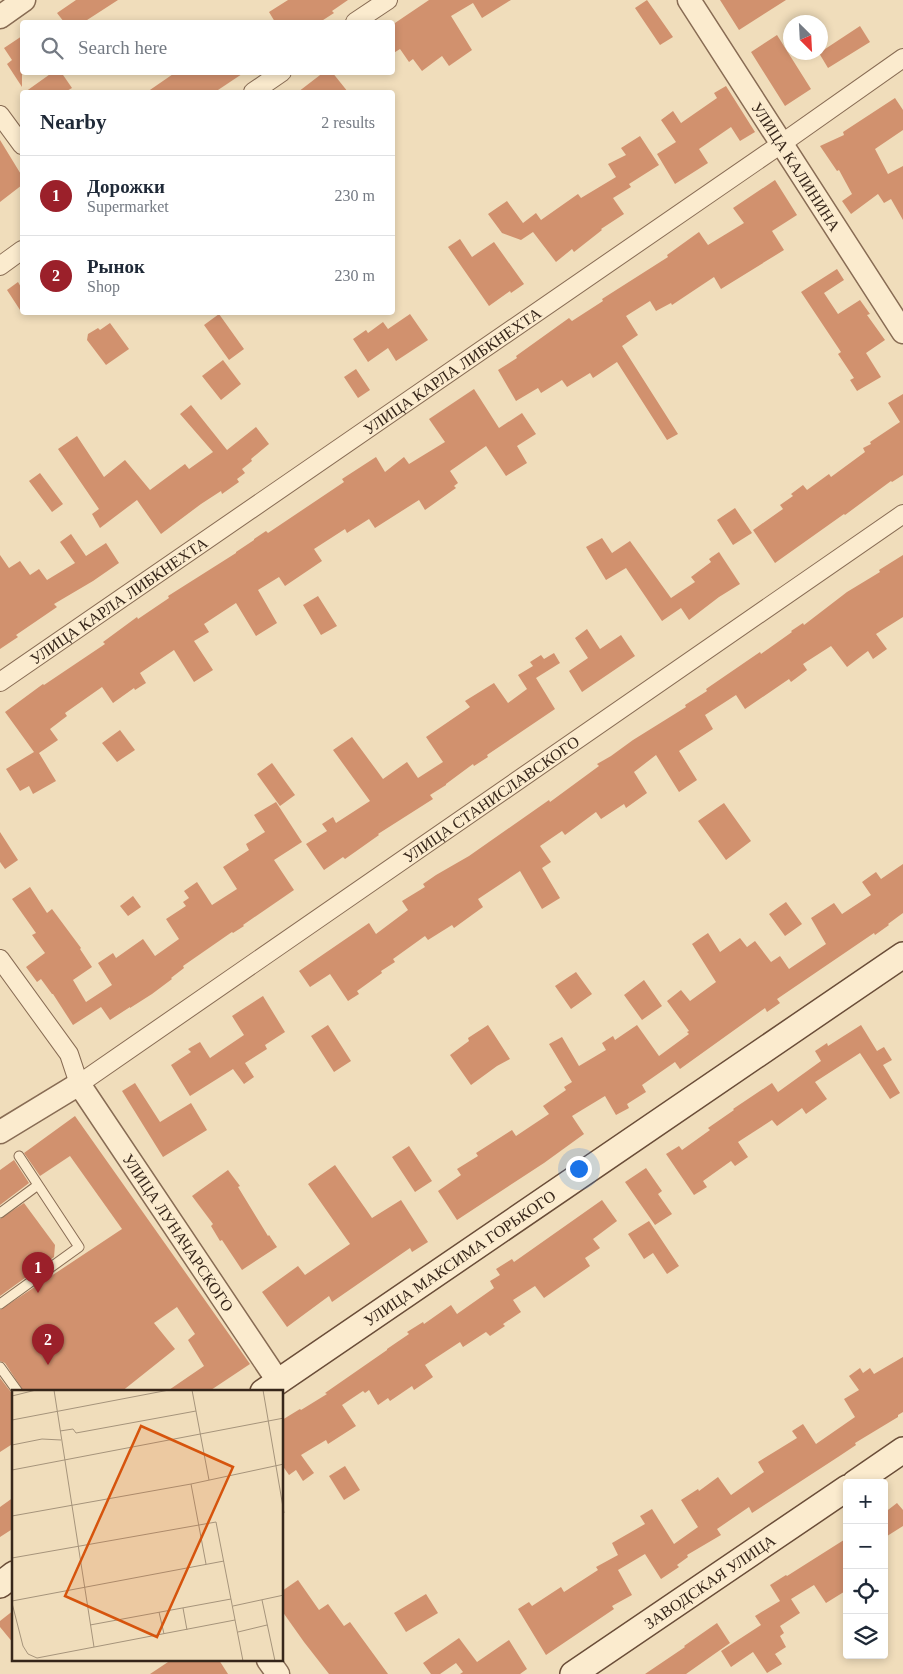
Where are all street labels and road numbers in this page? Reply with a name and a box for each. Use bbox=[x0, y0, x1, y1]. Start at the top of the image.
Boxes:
street label: УЛИЦА КАЛИНИНА bbox=[748, 99, 844, 235]
street label: УЛИЦА КАРЛА ЛИБКНЕХТА bbox=[361, 304, 545, 438]
street label: УЛИЦА КАРЛА ЛИБКНЕХТА bbox=[27, 534, 211, 668]
street label: УЛИЦА СТАНИСЛАВСКОГО bbox=[400, 733, 582, 866]
street label: УЛИЦА ЛУНАЧАРСКОГО bbox=[119, 1151, 237, 1315]
street label: УЛИЦА МАКСИМА ГОРЬКОГО bbox=[361, 1187, 559, 1330]
street label: ЗАВОДСКАЯ УЛИЦА bbox=[641, 1531, 779, 1632]

